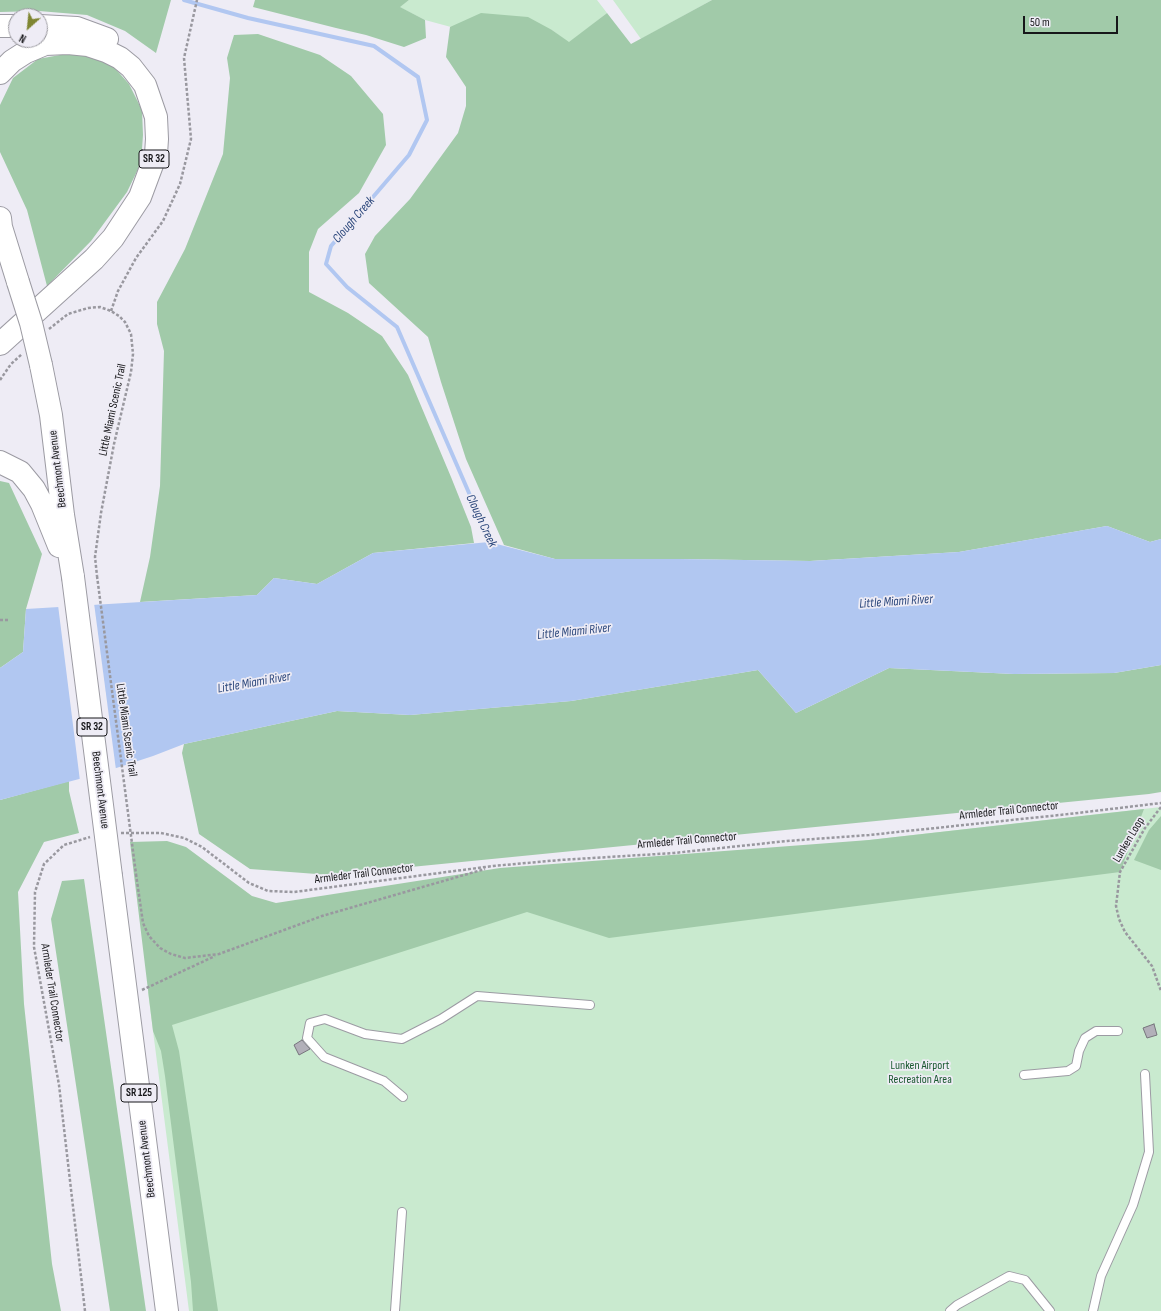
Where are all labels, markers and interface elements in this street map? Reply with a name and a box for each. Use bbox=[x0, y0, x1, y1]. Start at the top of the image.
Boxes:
north arrow bbox=[8, 8, 48, 48]
scale bar bbox=[1025, 8, 1120, 34]
text: 50 m bbox=[1030, 15, 1050, 30]
text: N bbox=[17, 31, 28, 45]
road number: SR 32 bbox=[139, 150, 169, 168]
water label: Clough Creek bbox=[330, 194, 378, 246]
street label: Little Miami Scenic Trail bbox=[96, 363, 130, 457]
street label: Beechmont Avenue bbox=[46, 430, 70, 508]
water label: Clough Creek bbox=[462, 492, 500, 550]
water label: Little Miami River bbox=[859, 592, 933, 612]
water label: Little Miami River bbox=[536, 620, 612, 644]
water label: Little Miami River bbox=[216, 669, 292, 697]
street label: Little Miami Scenic Trail bbox=[112, 683, 140, 777]
road number: SR 32 bbox=[77, 718, 107, 736]
street label: Beechmont Avenue bbox=[88, 751, 112, 829]
street label: Armleder Trail Connector bbox=[959, 799, 1059, 823]
street label: Lunken Loop bbox=[1110, 815, 1148, 865]
street label: Armleder Trail Connector bbox=[637, 829, 737, 853]
street label: Armleder Trail Connector bbox=[314, 861, 414, 887]
street label: Armleder Trail Connector bbox=[37, 943, 67, 1043]
park label: Lunken Airport Recreation Area bbox=[888, 1059, 952, 1087]
road number: SR 125 bbox=[121, 1084, 157, 1102]
street label: Beechmont Avenue bbox=[135, 1120, 159, 1198]

